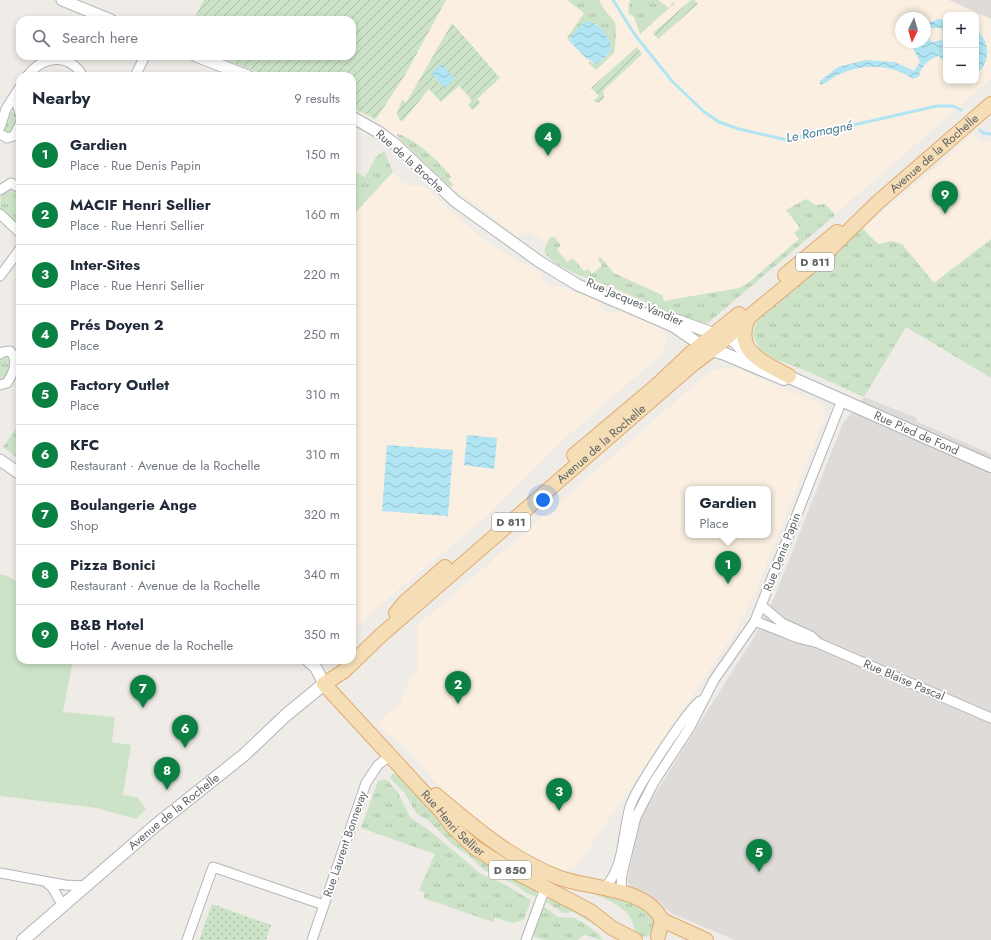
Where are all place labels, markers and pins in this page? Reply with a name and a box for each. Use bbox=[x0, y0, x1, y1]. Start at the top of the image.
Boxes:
pin: 4 bbox=[535, 123, 561, 156]
pin: 9 bbox=[932, 181, 958, 214]
pin: 1 bbox=[715, 551, 741, 584]
pin: 2 bbox=[445, 671, 471, 704]
pin: 7 bbox=[130, 675, 156, 708]
pin: 6 bbox=[172, 715, 198, 748]
pin: 8 bbox=[154, 757, 180, 790]
pin: 3 bbox=[546, 778, 572, 811]
pin: 5 bbox=[746, 839, 772, 872]

